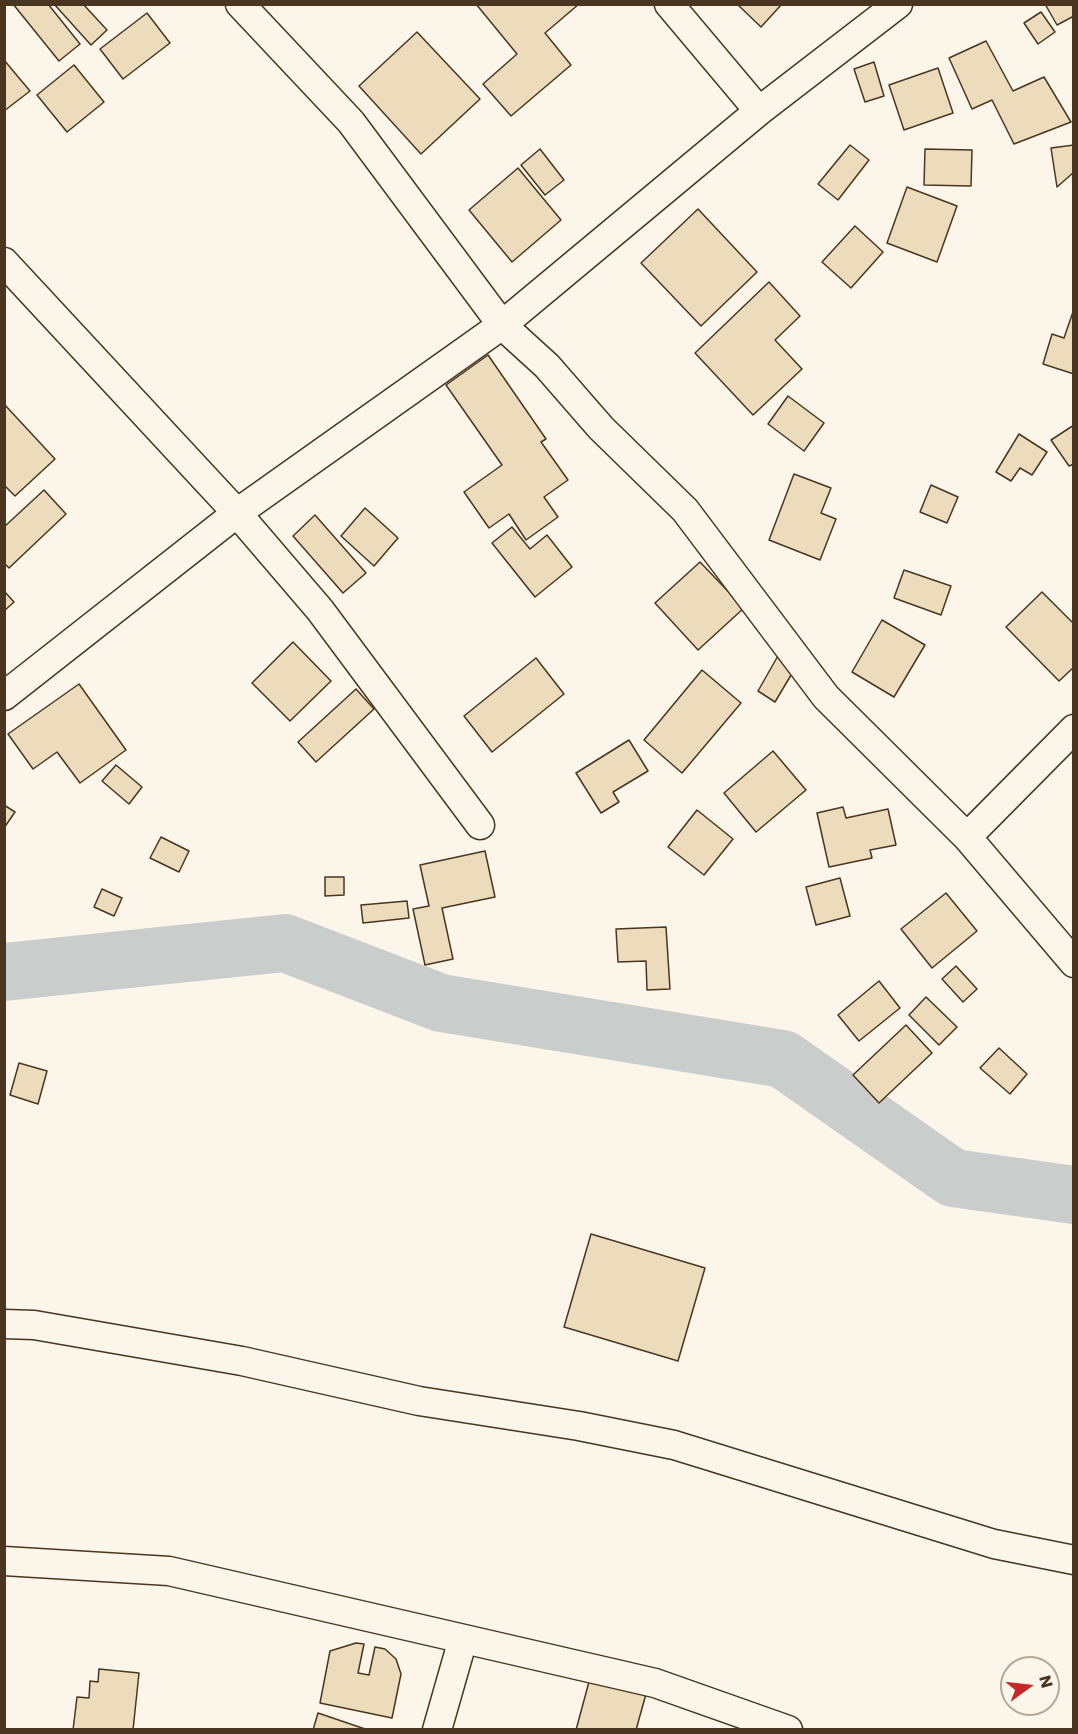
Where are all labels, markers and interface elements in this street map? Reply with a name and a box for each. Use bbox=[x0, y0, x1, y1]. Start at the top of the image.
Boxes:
north arrow bbox=[1000, 1656, 1060, 1716]
text: N bbox=[1033, 1673, 1059, 1691]

